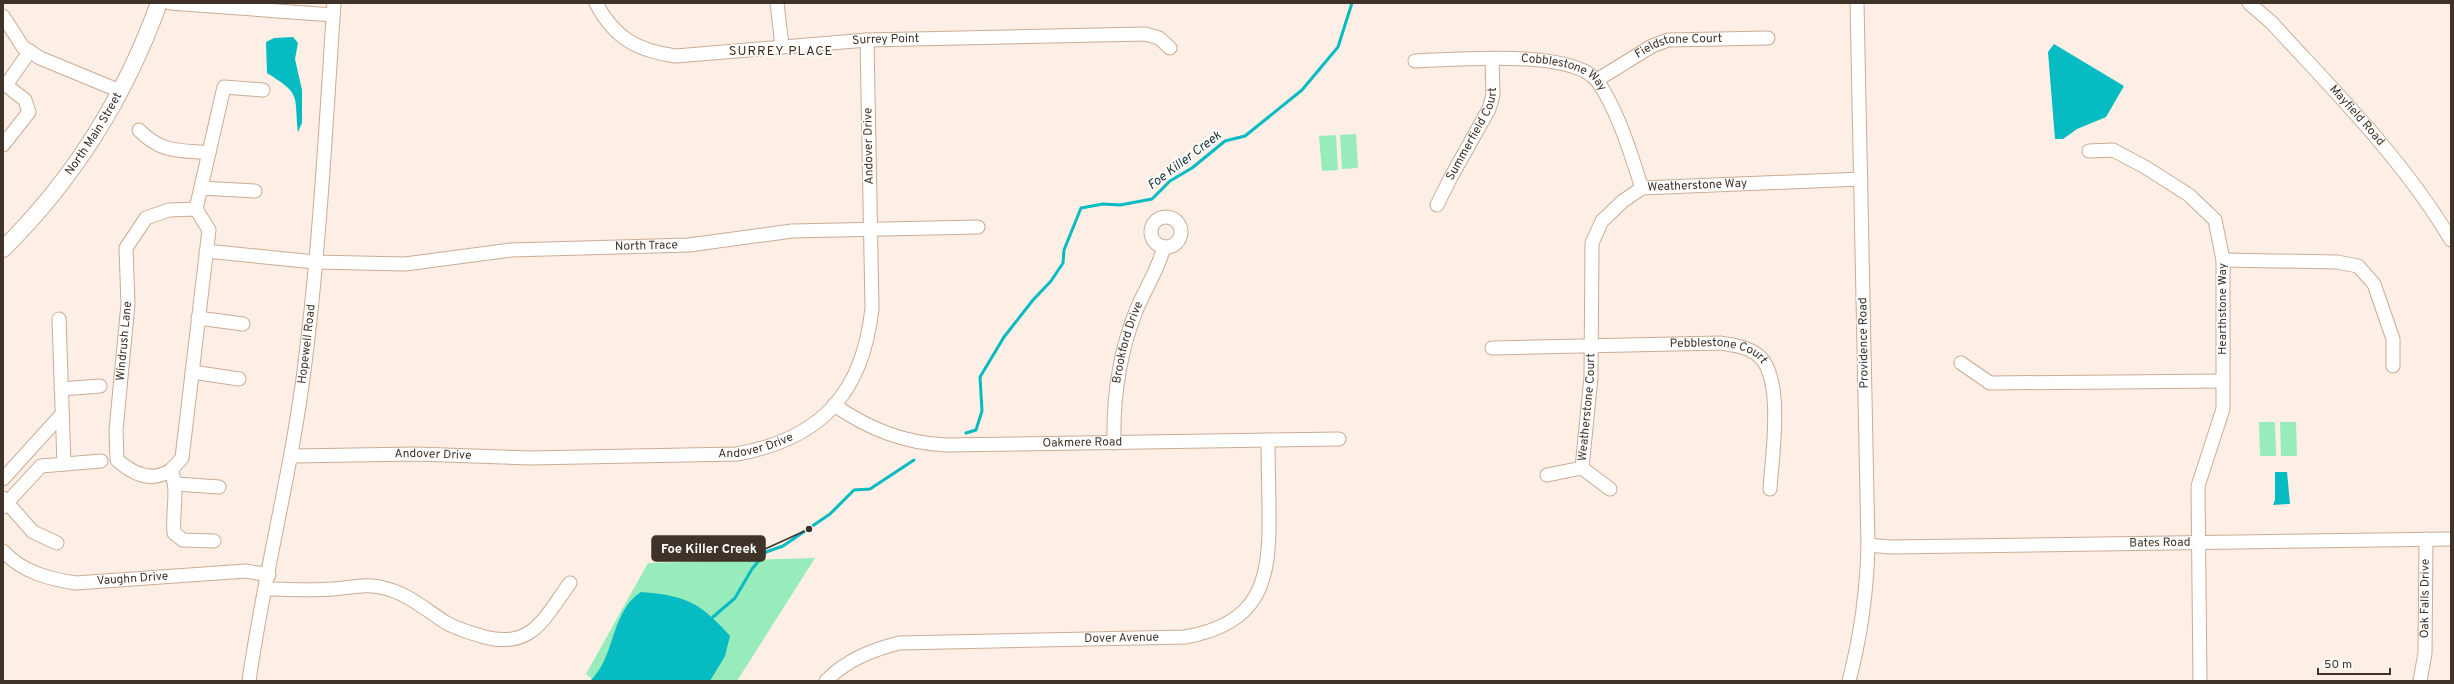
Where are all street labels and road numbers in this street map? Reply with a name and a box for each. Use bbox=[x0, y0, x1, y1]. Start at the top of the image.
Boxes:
street label: Surrey Point bbox=[852, 31, 919, 49]
street label: Fieldstone Court bbox=[1632, 31, 1722, 63]
street label: Cobblestone Way bbox=[1520, 51, 1610, 94]
street label: Mayfield Road bbox=[2326, 82, 2388, 149]
street label: Summerfield Court bbox=[1443, 87, 1501, 183]
street label: North Main Street bbox=[62, 90, 126, 179]
street label: Andover Drive bbox=[860, 107, 878, 185]
street label: Weatherstone Way bbox=[1647, 176, 1747, 196]
street label: North Trace bbox=[615, 237, 678, 255]
street label: Hearthstone Way bbox=[2215, 263, 2231, 355]
street label: Providence Road bbox=[1855, 297, 1873, 389]
street label: Brookford Drive bbox=[1109, 299, 1147, 385]
street label: Windrush Lane bbox=[113, 301, 136, 382]
street label: Hopewell Road bbox=[294, 303, 320, 385]
street label: Pebblestone Court bbox=[1669, 335, 1771, 367]
street label: Weatherstone Court bbox=[1575, 353, 1599, 462]
street label: Andover Drive bbox=[718, 429, 796, 462]
street label: Oakmere Road bbox=[1042, 434, 1122, 452]
street label: Andover Drive bbox=[394, 446, 472, 464]
street label: Bates Road bbox=[2129, 535, 2191, 552]
street label: Oak Falls Drive bbox=[2417, 559, 2434, 638]
street label: Vaughn Drive bbox=[96, 569, 169, 590]
street label: Dover Avenue bbox=[1084, 630, 1159, 647]

